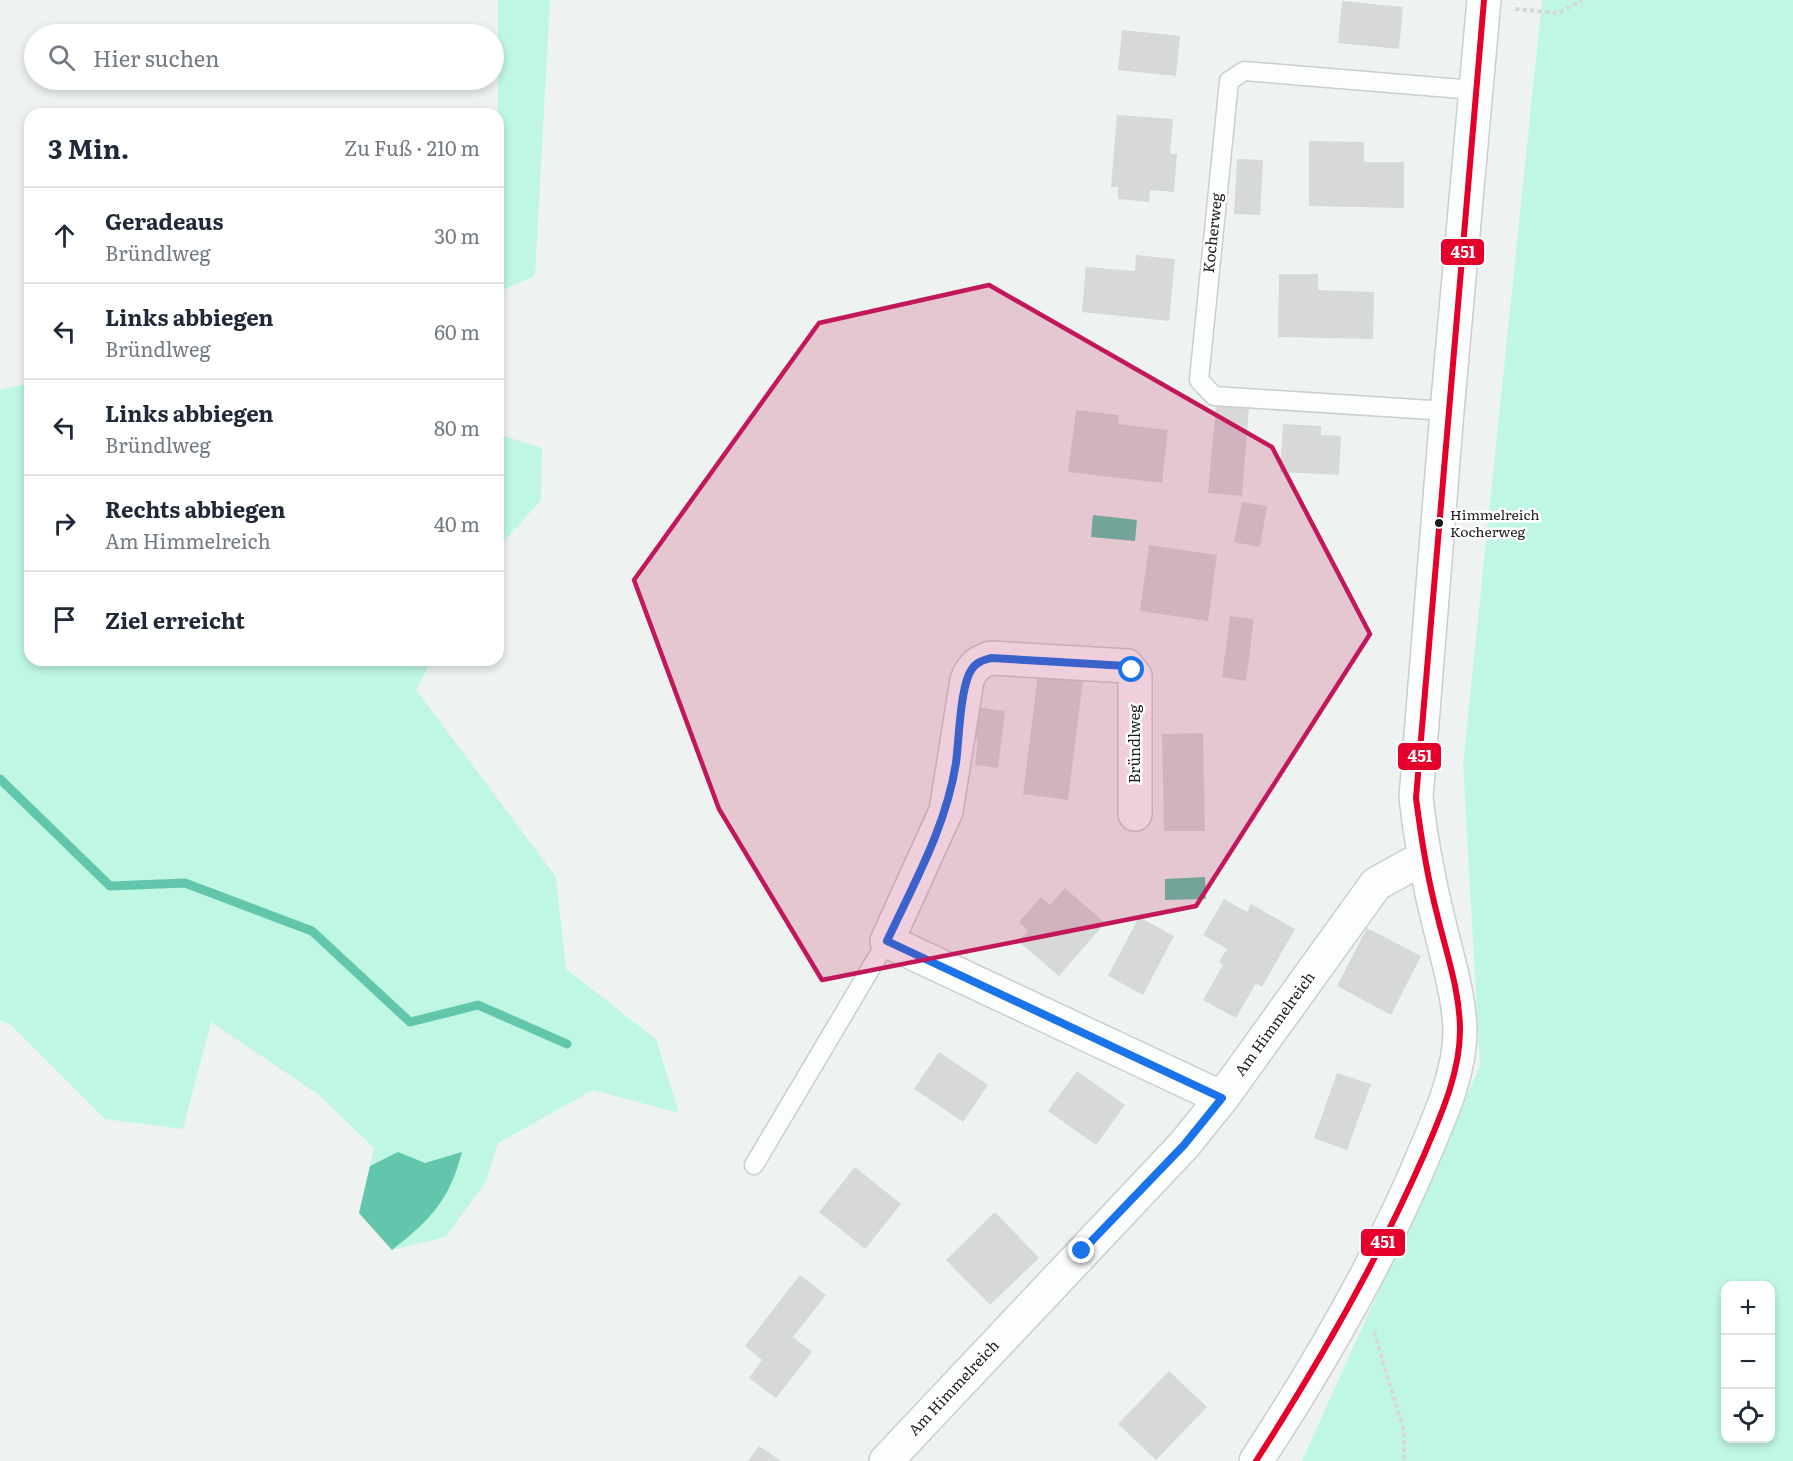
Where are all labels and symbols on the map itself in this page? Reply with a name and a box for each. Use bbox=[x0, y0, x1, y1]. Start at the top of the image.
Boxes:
street label: Kocherweg bbox=[1196, 191, 1227, 274]
line badge: 451 bbox=[1440, 238, 1485, 266]
text: 451 bbox=[1451, 239, 1476, 263]
place label: Himmelreich Kocherweg bbox=[1450, 504, 1540, 541]
marker: Himmelreich Kocherweg bbox=[1433, 517, 1445, 529]
route start bbox=[1118, 656, 1144, 682]
street label: Bründlweg bbox=[1122, 704, 1145, 784]
line badge: 451 bbox=[1397, 742, 1442, 771]
text: 451 bbox=[1408, 743, 1433, 767]
street label: Am Himmelreich bbox=[1228, 966, 1320, 1080]
line badge: 451 bbox=[1360, 1228, 1406, 1257]
text: 451 bbox=[1371, 1229, 1396, 1253]
route end bbox=[1068, 1237, 1094, 1263]
street label: Am Himmelreich bbox=[902, 1334, 1004, 1440]

